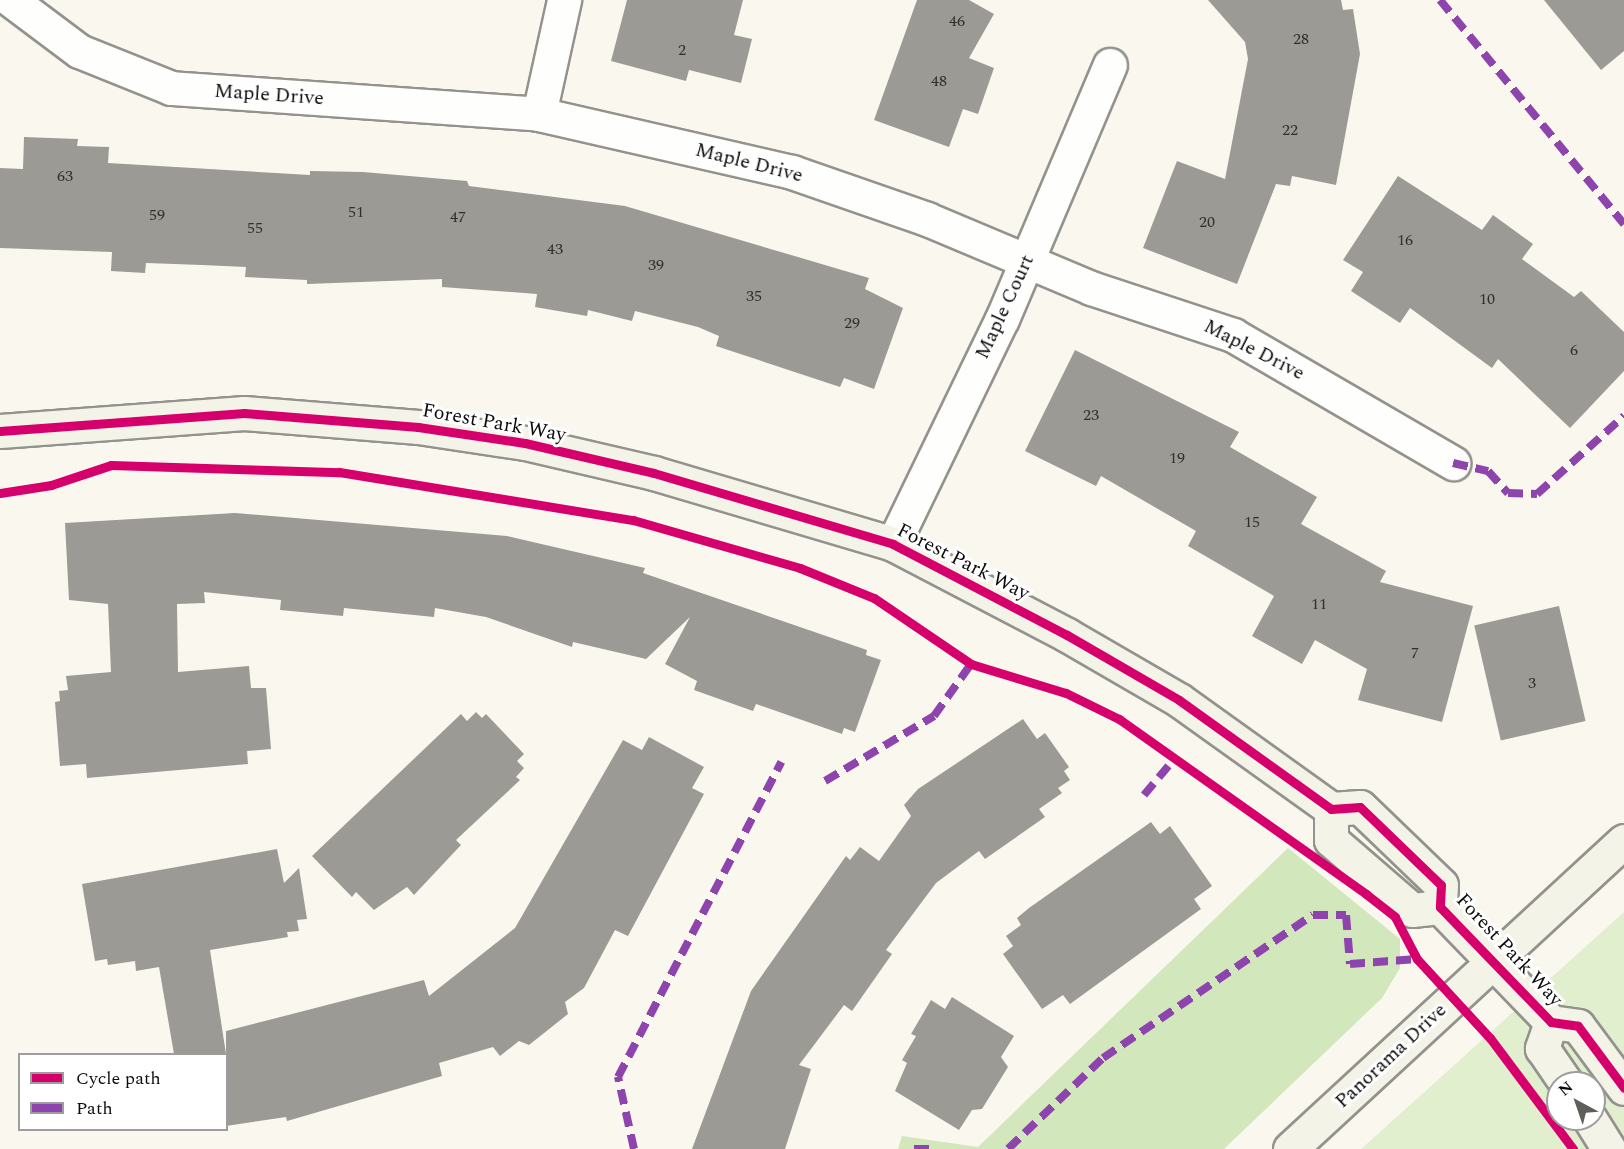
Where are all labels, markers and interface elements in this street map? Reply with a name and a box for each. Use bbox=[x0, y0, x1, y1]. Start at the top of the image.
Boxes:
house number: 46 bbox=[949, 11, 965, 31]
house number: 28 bbox=[1293, 29, 1309, 49]
house number: 2 bbox=[678, 40, 686, 60]
house number: 48 bbox=[931, 71, 947, 91]
street label: Maple Drive bbox=[213, 79, 325, 111]
house number: 22 bbox=[1282, 120, 1298, 140]
street label: Maple Drive bbox=[693, 138, 805, 188]
house number: 63 bbox=[57, 166, 73, 186]
house number: 51 bbox=[348, 202, 364, 222]
house number: 59 bbox=[149, 205, 165, 225]
house number: 47 bbox=[450, 207, 466, 227]
house number: 20 bbox=[1199, 212, 1215, 232]
house number: 55 bbox=[247, 218, 263, 238]
house number: 16 bbox=[1397, 230, 1413, 250]
house number: 43 bbox=[547, 239, 563, 259]
street label: Maple Court bbox=[970, 251, 1040, 363]
house number: 39 bbox=[648, 255, 664, 275]
house number: 35 bbox=[746, 286, 762, 306]
house number: 10 bbox=[1479, 289, 1495, 309]
house number: 29 bbox=[844, 313, 860, 333]
street label: Maple Drive bbox=[1200, 314, 1308, 386]
house number: 6 bbox=[1570, 340, 1578, 360]
street label: Forest Park Way bbox=[420, 399, 568, 447]
house number: 23 bbox=[1083, 405, 1099, 425]
house number: 19 bbox=[1169, 448, 1185, 468]
house number: 15 bbox=[1244, 512, 1260, 532]
street label: Forest Park Way bbox=[893, 518, 1033, 606]
house number: 11 bbox=[1311, 594, 1327, 614]
house number: 7 bbox=[1411, 643, 1419, 663]
house number: 3 bbox=[1528, 673, 1536, 693]
street label: Forest Park Way bbox=[1451, 889, 1567, 1011]
street label: Panorama Drive bbox=[1330, 998, 1452, 1114]
legend bbox=[18, 1053, 228, 1131]
text: Cycle path bbox=[76, 1065, 161, 1092]
north arrow bbox=[1546, 1071, 1606, 1131]
text: N bbox=[1553, 1075, 1578, 1102]
text: Path bbox=[76, 1095, 113, 1122]

